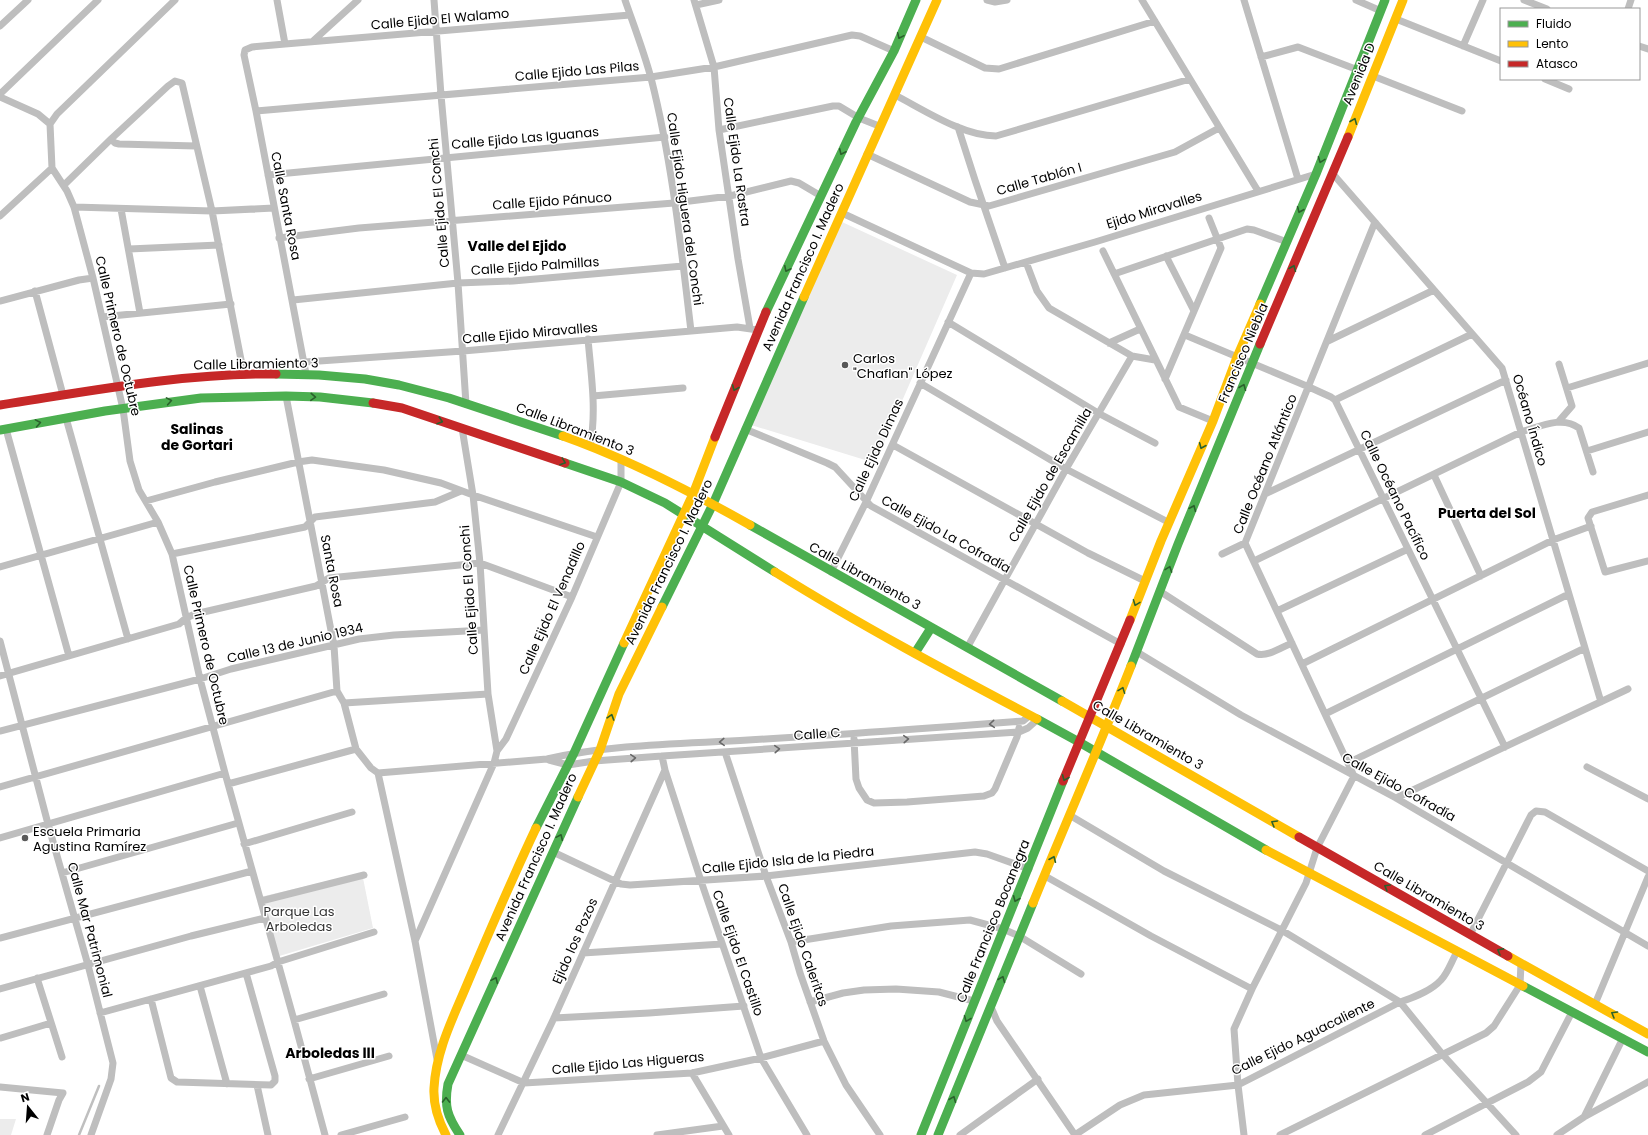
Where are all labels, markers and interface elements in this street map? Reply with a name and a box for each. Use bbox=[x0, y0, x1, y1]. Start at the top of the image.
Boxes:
street label: Calle Ejido El Walamo bbox=[370, 3, 510, 35]
legend bbox=[1500, 8, 1640, 80]
text: Fluido bbox=[1536, 15, 1572, 32]
one-way arrow bbox=[897, 32, 905, 39]
text: Lento bbox=[1536, 35, 1569, 52]
street label: Avenida D bbox=[1338, 40, 1380, 108]
text: Atasco bbox=[1536, 55, 1578, 72]
street label: Calle Ejido Las Pilas bbox=[514, 56, 640, 86]
street label: Calle Ejido La Rastra bbox=[719, 96, 755, 228]
street label: Calle Ejido Higuera del Conchi bbox=[662, 111, 708, 307]
one-way arrow bbox=[1350, 118, 1358, 125]
street label: Calle Ejido Las Iguanas bbox=[450, 122, 600, 154]
street label: Calle Ejido El Conchi bbox=[424, 137, 454, 269]
one-way arrow bbox=[839, 148, 847, 155]
street label: Calle Santa Rosa bbox=[266, 150, 306, 262]
one-way arrow bbox=[1317, 157, 1325, 164]
street label: Calle Tablón I bbox=[994, 158, 1084, 200]
street label: Avenida Francisco I. Madero bbox=[757, 180, 849, 354]
street label: Ejido Miravalles bbox=[1104, 186, 1204, 234]
street label: Calle Ejido Pánuco bbox=[492, 187, 612, 215]
one-way arrow bbox=[1297, 206, 1305, 213]
district label: Valle del Ejido bbox=[467, 236, 567, 256]
street label: Calle Ejido Palmillas bbox=[470, 252, 600, 280]
street label: Calle Primero de Octubre bbox=[90, 254, 146, 418]
one-way arrow bbox=[1288, 264, 1296, 272]
one-way arrow bbox=[784, 265, 792, 273]
street label: Francisco Niebla bbox=[1213, 300, 1273, 406]
street label: Calle Ejido Miravalles bbox=[462, 318, 599, 348]
place label: Carlos "Chaflan" López bbox=[853, 349, 953, 383]
street label: Calle Libramiento 3 bbox=[193, 353, 319, 375]
marker: Carlos "Chaflan" López bbox=[840, 360, 850, 370]
street label: Océano Índico bbox=[1508, 372, 1552, 468]
one-way arrow bbox=[1238, 384, 1246, 391]
one-way arrow bbox=[731, 385, 739, 392]
street label: Calle Océano Atlántico bbox=[1228, 391, 1302, 537]
one-way arrow bbox=[310, 393, 316, 401]
street label: Calle Ejido Dimas bbox=[844, 395, 908, 505]
one-way arrow bbox=[166, 398, 172, 406]
street label: Calle Libramiento 3 bbox=[513, 398, 637, 460]
street label: Calle Ejido de Escamilla bbox=[1004, 404, 1096, 546]
one-way arrow bbox=[437, 416, 444, 424]
one-way arrow bbox=[35, 419, 42, 428]
district label: Salinas de Gortari bbox=[161, 419, 233, 455]
street label: Calle Océano Pacífico bbox=[1355, 427, 1435, 563]
one-way arrow bbox=[1199, 442, 1207, 450]
one-way arrow bbox=[560, 458, 567, 466]
street label: Avenida Francisco I. Madero bbox=[621, 476, 717, 648]
street label: Calle Ejido La Cofradía bbox=[878, 490, 1014, 578]
district label: Puerta del Sol bbox=[1438, 503, 1536, 523]
one-way arrow bbox=[1189, 504, 1197, 511]
street label: Calle Ejido El Conchi bbox=[455, 525, 483, 655]
street label: Santa Rosa bbox=[316, 533, 348, 609]
street label: Calle Libramiento 3 bbox=[806, 537, 924, 615]
street label: Calle Ejido El Venadillo bbox=[514, 538, 590, 678]
street label: Calle Primero de Octubre bbox=[178, 563, 234, 727]
one-way arrow bbox=[1164, 566, 1172, 573]
one-way arrow bbox=[1133, 599, 1141, 606]
street label: Calle 13 de Junio 1934 bbox=[225, 618, 365, 668]
one-way arrow bbox=[1117, 687, 1125, 694]
street label: Calle Libramiento 3 bbox=[1089, 695, 1207, 775]
one-way arrow bbox=[607, 714, 615, 721]
one-way arrow bbox=[989, 719, 995, 728]
street label: Calle C bbox=[793, 723, 841, 745]
one-way arrow bbox=[903, 735, 909, 744]
one-way arrow bbox=[719, 737, 725, 746]
one-way arrow bbox=[774, 744, 780, 753]
street label: Calle Ejido Cofradía bbox=[1339, 748, 1459, 826]
one-way arrow bbox=[630, 754, 636, 763]
street label: Avenida Francisco I. Madero bbox=[490, 770, 582, 944]
one-way arrow bbox=[1061, 775, 1069, 782]
one-way arrow bbox=[1271, 820, 1278, 827]
place label: Escuela Primaria Agustina Ramírez bbox=[33, 822, 146, 856]
marker: Escuela Primaria Agustina Ramírez bbox=[20, 833, 30, 843]
one-way arrow bbox=[555, 833, 563, 841]
street label: Calle Francisco Bocanegra bbox=[951, 837, 1035, 1005]
street label: Calle Ejido Isla de la Piedra bbox=[701, 842, 875, 878]
one-way arrow bbox=[1048, 855, 1056, 862]
street label: Calle Libramiento 3 bbox=[1370, 856, 1488, 936]
street label: Calle Mar Patrimonial bbox=[63, 860, 117, 1000]
street label: Calle Ejido Caleritas bbox=[773, 881, 833, 1009]
one-way arrow bbox=[1384, 885, 1391, 892]
street label: Calle Ejido El Castillo bbox=[708, 887, 768, 1019]
street label: Ejido los Pozos bbox=[548, 895, 603, 987]
one-way arrow bbox=[1013, 895, 1021, 902]
park label: Parque Las Arboledas bbox=[264, 902, 335, 936]
one-way arrow bbox=[1497, 949, 1504, 956]
one-way arrow bbox=[998, 975, 1006, 982]
one-way arrow bbox=[490, 977, 498, 985]
street label: Calle Ejido Aguacaliente bbox=[1228, 994, 1378, 1080]
one-way arrow bbox=[1611, 1012, 1618, 1019]
one-way arrow bbox=[963, 1016, 971, 1023]
district label: Arboledas lll bbox=[285, 1043, 375, 1063]
street label: Calle Ejido Las Higueras bbox=[551, 1047, 705, 1079]
north arrow bbox=[8, 1087, 48, 1127]
text: N bbox=[19, 1089, 31, 1106]
one-way arrow bbox=[948, 1095, 956, 1103]
one-way arrow bbox=[442, 1097, 450, 1103]

